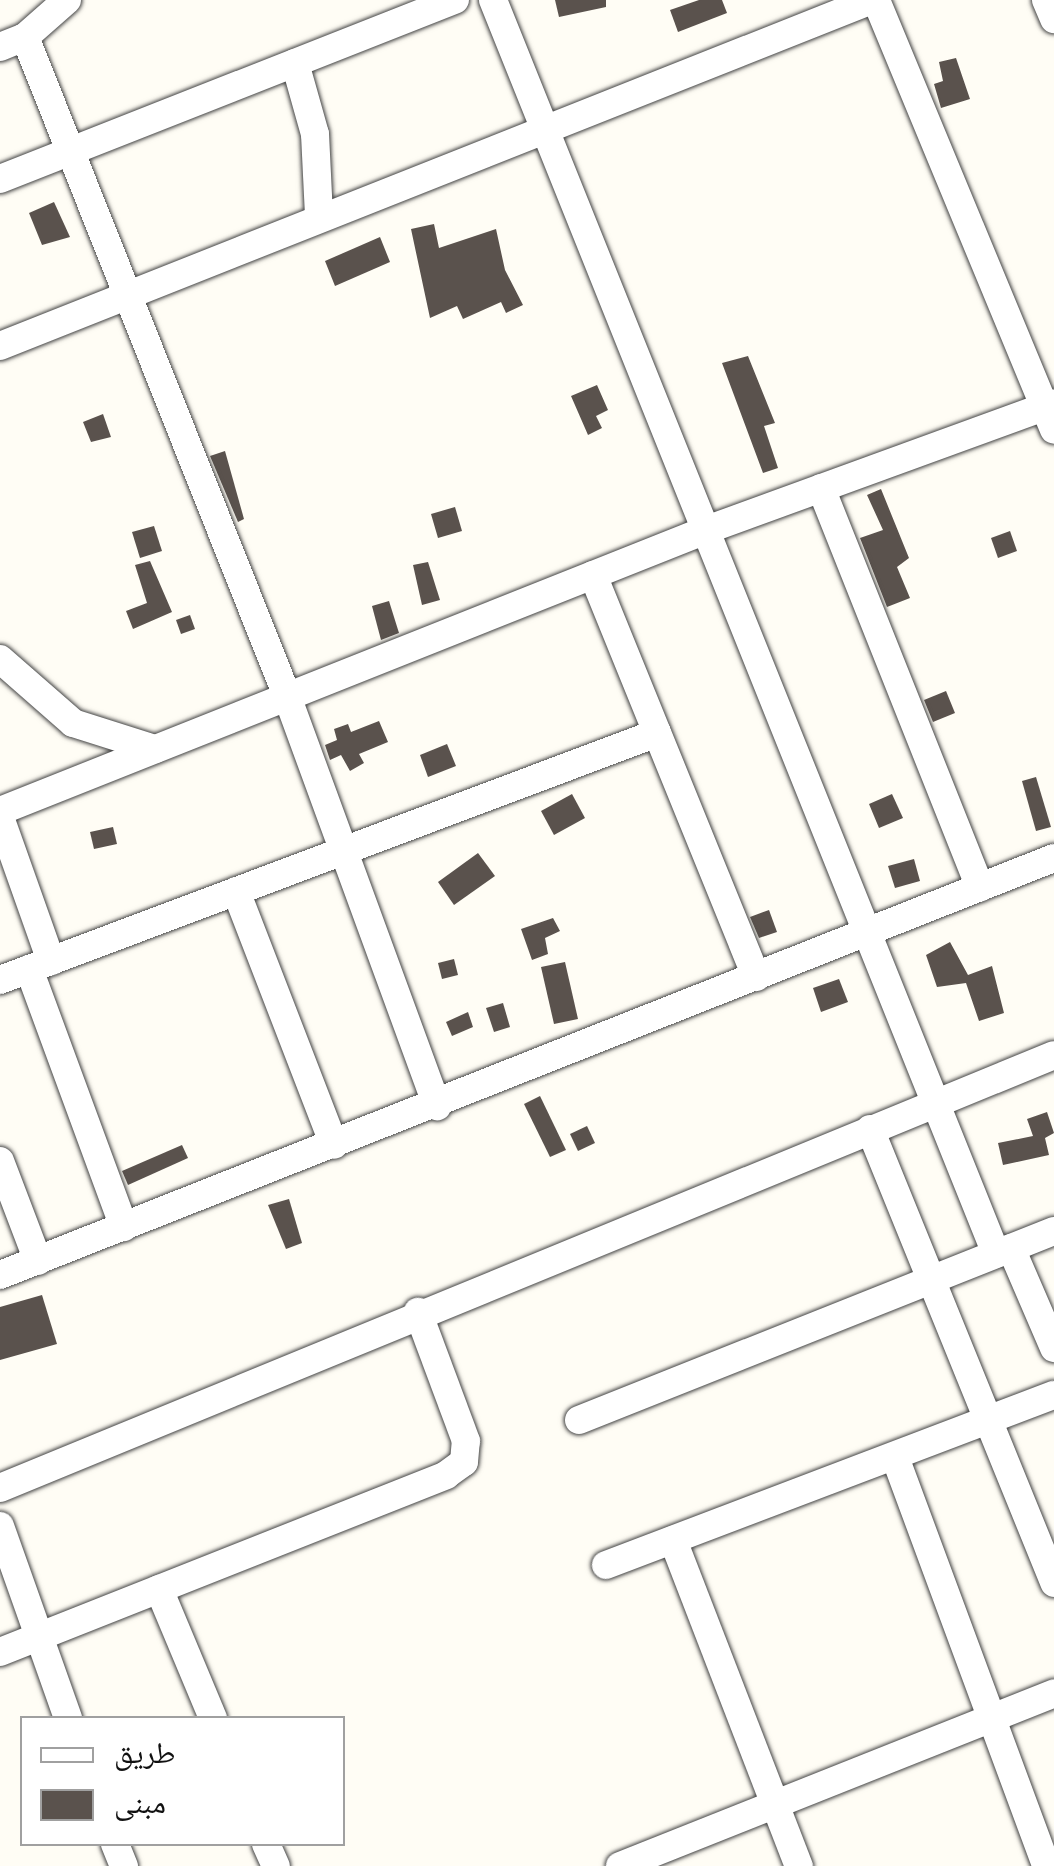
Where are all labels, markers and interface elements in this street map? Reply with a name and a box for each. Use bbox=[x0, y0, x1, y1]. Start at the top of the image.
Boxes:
legend bbox=[20, 1716, 345, 1846]
text: طريق bbox=[114, 1728, 175, 1772]
text: مبنى bbox=[114, 1778, 166, 1822]

